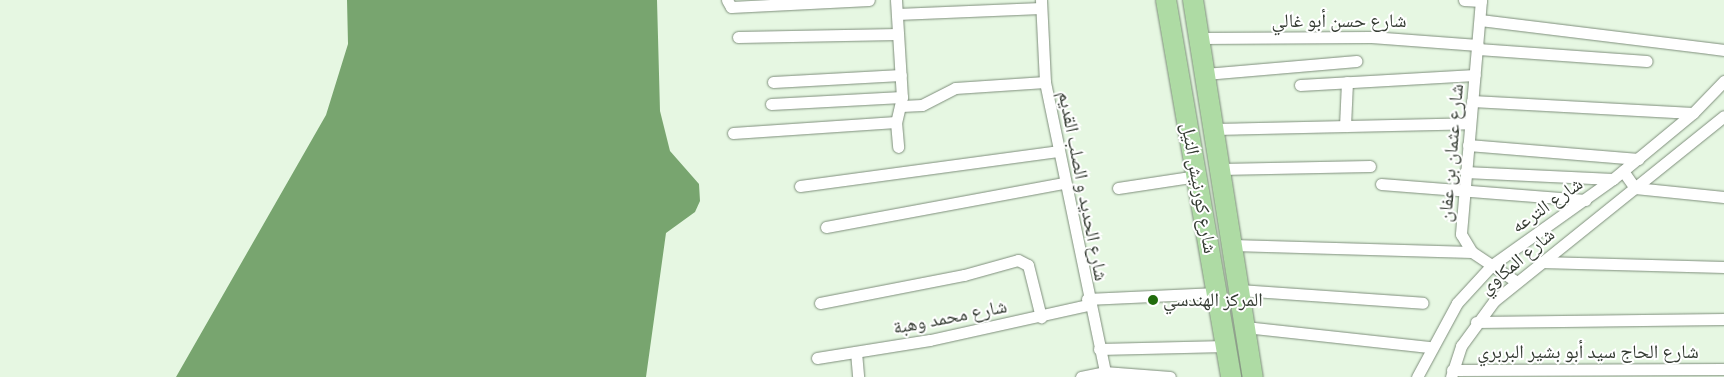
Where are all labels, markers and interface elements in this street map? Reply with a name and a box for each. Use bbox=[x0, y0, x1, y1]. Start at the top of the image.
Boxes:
street label: شارع حسن أبو غالي bbox=[1272, 10, 1406, 32]
street label: شارع عثمان بن عفان bbox=[1434, 83, 1468, 223]
street label: شارع الحديد و الصلب القديم bbox=[1053, 89, 1113, 283]
street label: شارع كورنيش النيل bbox=[1176, 121, 1222, 255]
street label: شارع الترعه bbox=[1507, 172, 1587, 238]
street label: شارع المكاوي bbox=[1475, 223, 1559, 299]
place label: المركز الهندسي bbox=[1163, 289, 1263, 311]
marker: المركز الهندسي bbox=[1147, 294, 1159, 306]
street label: شارع محمد وهبة bbox=[891, 295, 1009, 339]
street label: شارع الحاج سيد أبو بشير البربري bbox=[1477, 341, 1699, 363]

